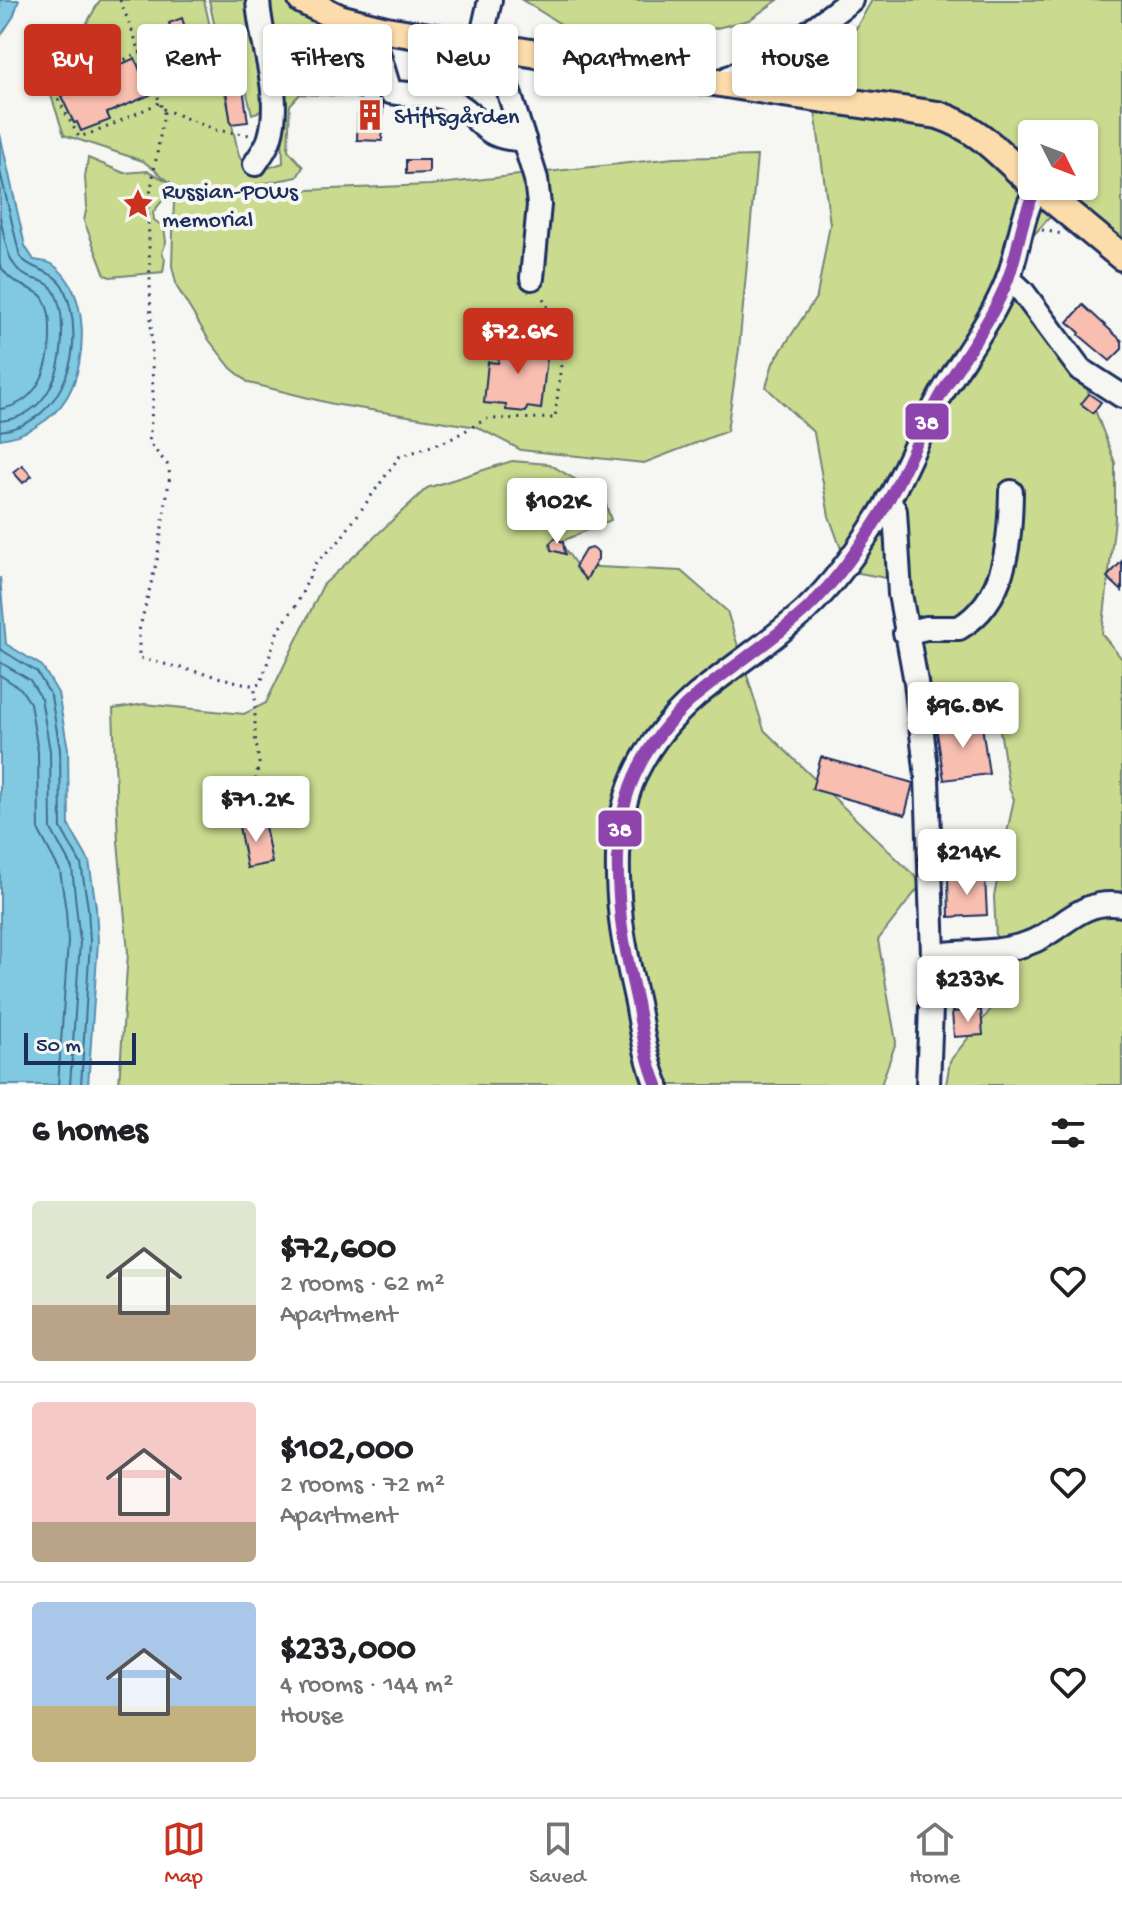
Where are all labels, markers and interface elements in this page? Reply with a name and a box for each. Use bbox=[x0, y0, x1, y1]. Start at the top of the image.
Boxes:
chip: Buy bbox=[24, 24, 121, 96]
chip: Rent bbox=[137, 24, 247, 96]
chip: Filters bbox=[263, 24, 392, 96]
chip: New bbox=[408, 24, 518, 96]
chip: Apartment bbox=[534, 24, 716, 96]
chip: House bbox=[732, 24, 857, 96]
building icon: Stiftsgården bbox=[353, 98, 387, 132]
place label: Stiftsgården bbox=[394, 104, 520, 133]
north arrow bbox=[1018, 120, 1098, 200]
map controls bbox=[1018, 120, 1098, 200]
place label: Russian-POWs memorial bbox=[162, 179, 299, 236]
place icon: Russian-POWs memorial bbox=[121, 187, 155, 221]
pin: $72.6K bbox=[453, 308, 583, 376]
text: $72.6K bbox=[481, 318, 555, 349]
line badge: 38 bbox=[904, 402, 950, 441]
text: 38 bbox=[914, 412, 939, 438]
pin: $102K bbox=[501, 478, 613, 546]
text: $102K bbox=[525, 488, 589, 519]
pin: $96.8K bbox=[898, 682, 1028, 750]
text: $96.8K bbox=[926, 692, 1000, 723]
pin: $71.2K bbox=[191, 776, 321, 844]
text: $71.2K bbox=[221, 786, 291, 817]
line badge: 38 bbox=[597, 809, 643, 848]
text: 38 bbox=[607, 819, 632, 845]
pin: $214K bbox=[911, 829, 1023, 897]
text: $214K bbox=[936, 839, 998, 870]
pin: $233K bbox=[912, 956, 1024, 1024]
text: $233K bbox=[935, 966, 1001, 997]
scale bar bbox=[24, 1029, 136, 1065]
text: 50 m bbox=[36, 1034, 81, 1060]
icon: filters bbox=[1046, 1111, 1090, 1155]
text: 6 homes bbox=[32, 1113, 147, 1153]
text: $72,600 bbox=[280, 1230, 396, 1270]
icon: home bbox=[96, 1233, 192, 1329]
icon: heart bbox=[1046, 1259, 1090, 1303]
text: 2 rooms · 62 m² bbox=[280, 1270, 444, 1301]
text: Apartment bbox=[280, 1301, 397, 1332]
text: $102,000 bbox=[280, 1431, 414, 1471]
icon: home bbox=[96, 1434, 192, 1530]
icon: heart bbox=[1046, 1460, 1090, 1504]
text: 2 rooms · 72 m² bbox=[280, 1471, 445, 1502]
text: Apartment bbox=[280, 1502, 397, 1533]
text: $233,000 bbox=[280, 1631, 416, 1671]
icon: home bbox=[96, 1634, 192, 1730]
icon: heart bbox=[1046, 1660, 1090, 1704]
text: 4 rooms · 144 m² bbox=[280, 1671, 453, 1702]
text: House bbox=[280, 1702, 344, 1733]
tab: Map bbox=[162, 1817, 206, 1891]
tab: Saved bbox=[529, 1817, 586, 1891]
tab: Home bbox=[909, 1817, 960, 1891]

